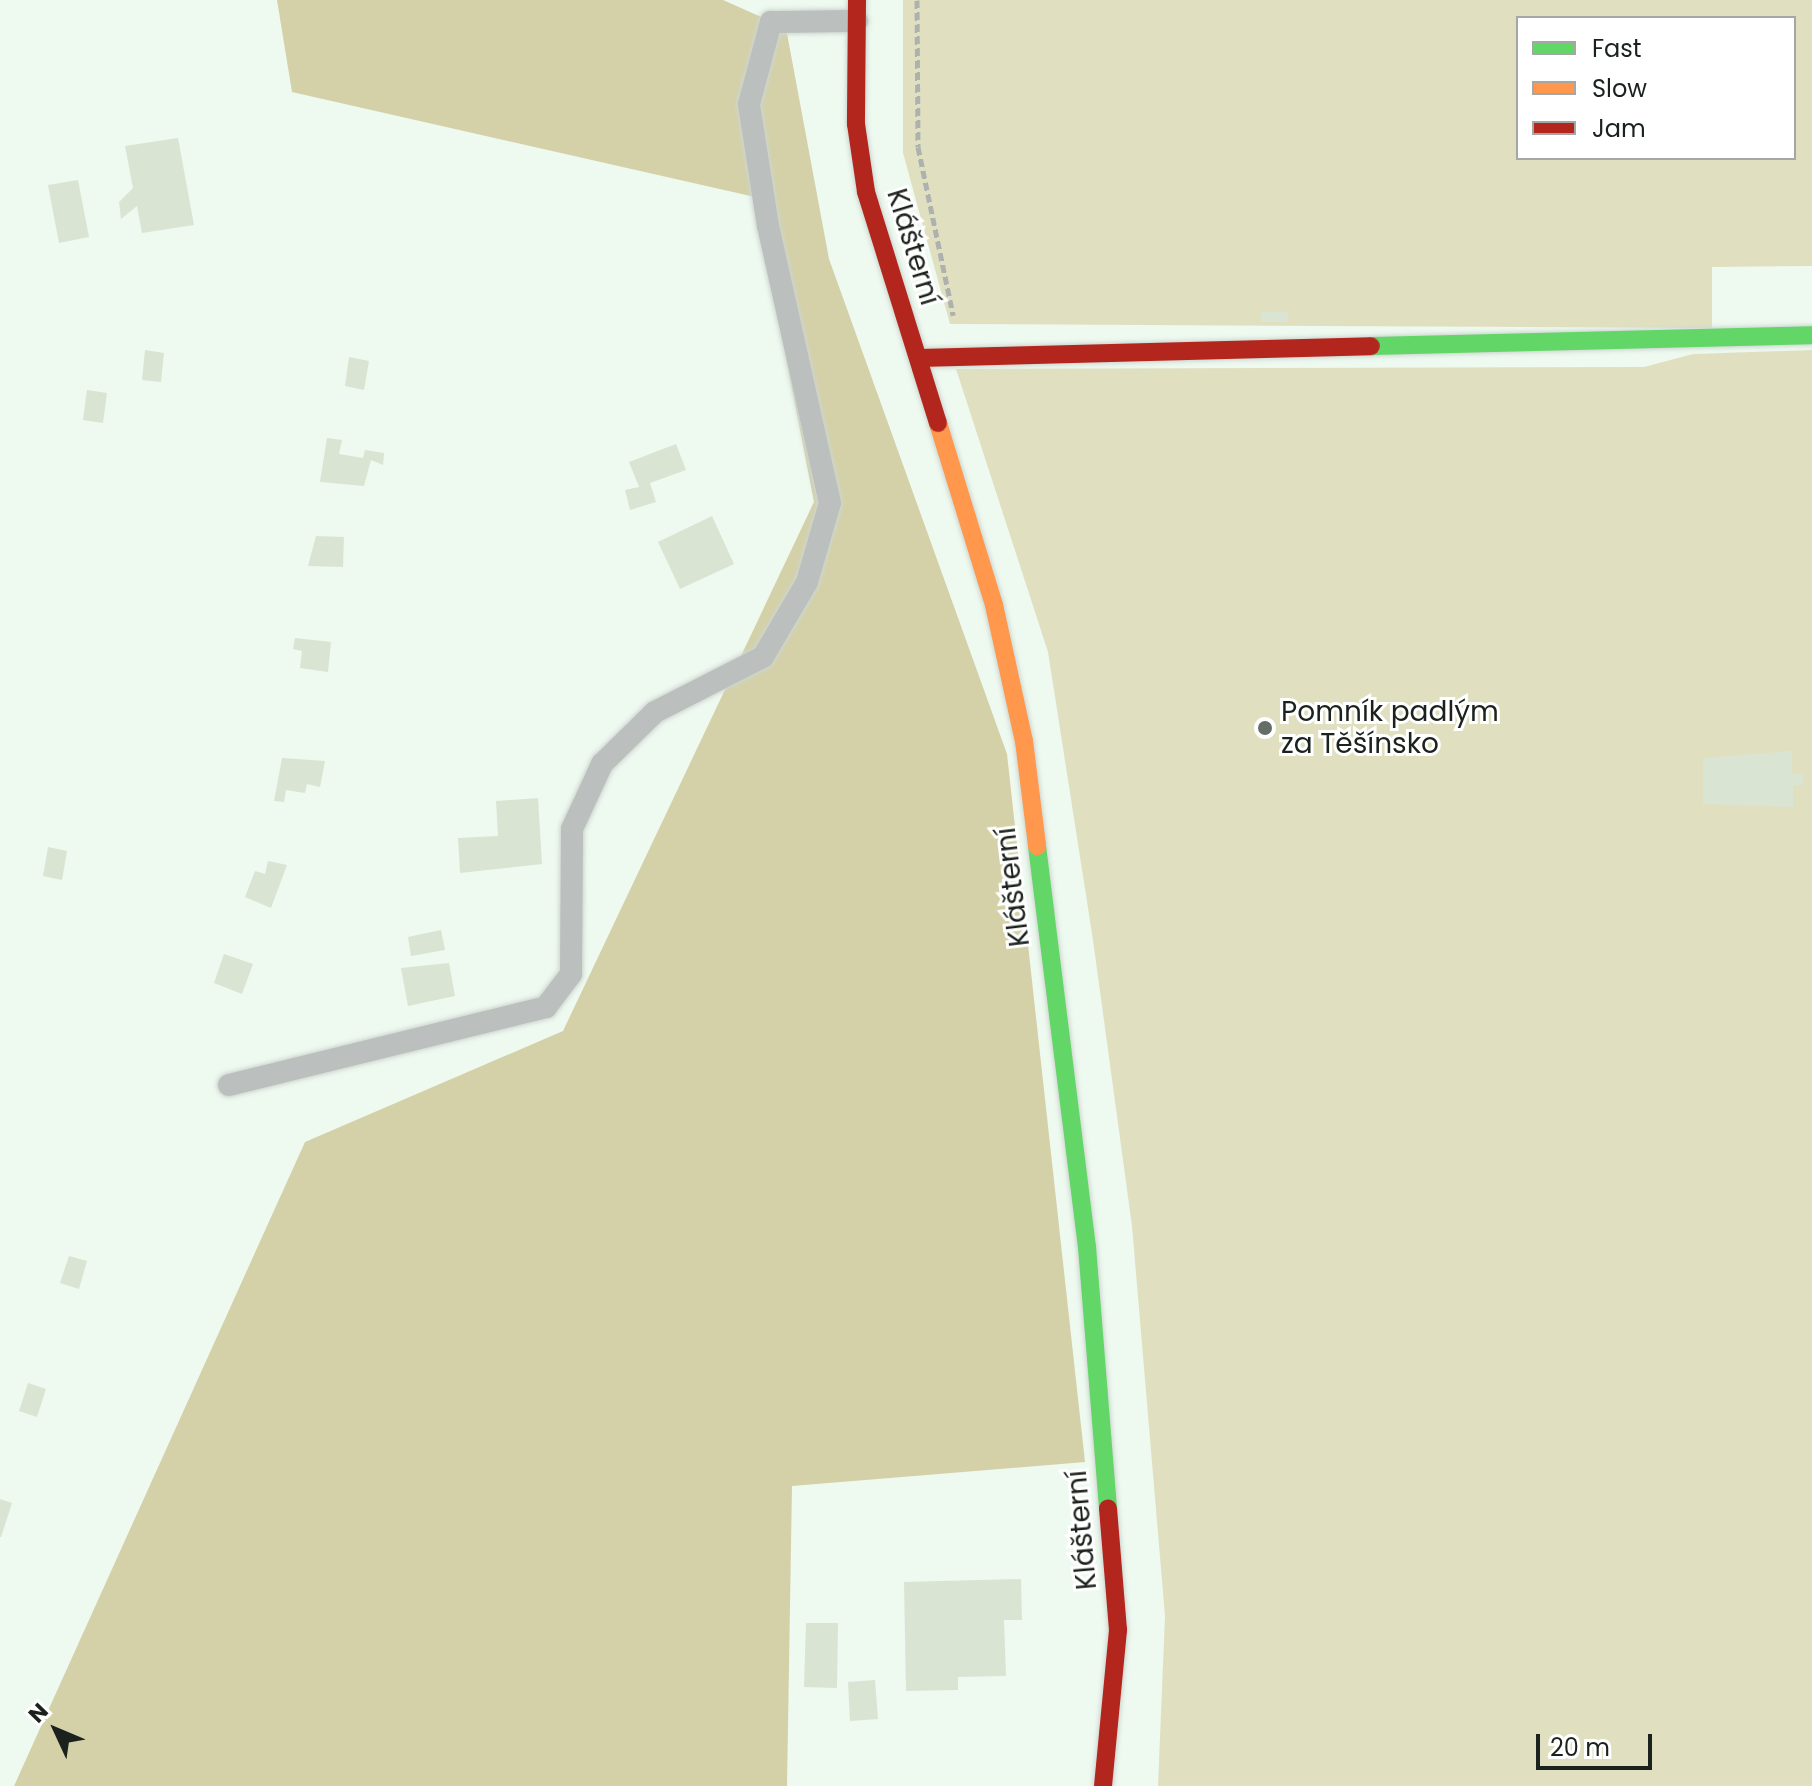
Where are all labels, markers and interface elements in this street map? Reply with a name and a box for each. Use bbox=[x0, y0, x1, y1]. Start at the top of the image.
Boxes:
legend bbox=[1516, 16, 1796, 160]
text: Fast bbox=[1592, 32, 1642, 65]
text: Slow bbox=[1592, 72, 1647, 105]
text: Jam bbox=[1592, 112, 1646, 145]
street label: Klášterní bbox=[879, 185, 947, 309]
place label: Pomník padlým za Těšínsko bbox=[1281, 695, 1499, 761]
marker: Pomník padlým za Těšínsko bbox=[1256, 719, 1274, 737]
street label: Klášterní bbox=[989, 825, 1037, 949]
street label: Klášterní bbox=[1060, 1469, 1104, 1591]
north arrow bbox=[16, 1690, 96, 1770]
text: N bbox=[21, 1696, 55, 1730]
scale bar bbox=[1540, 1718, 1656, 1768]
text: 20 m bbox=[1550, 1731, 1610, 1764]

